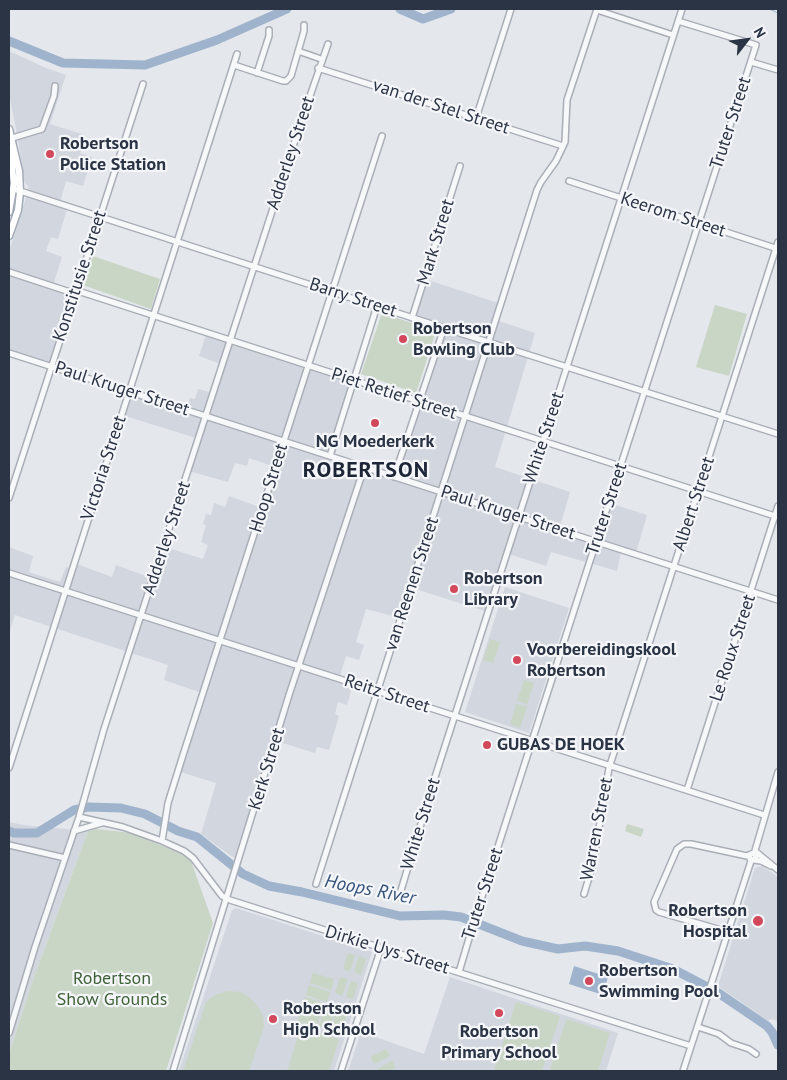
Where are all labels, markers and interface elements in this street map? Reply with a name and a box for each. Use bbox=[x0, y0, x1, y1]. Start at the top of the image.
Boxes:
north arrow bbox=[722, 15, 772, 65]
text: N bbox=[750, 24, 770, 41]
street label: Truter Street bbox=[706, 74, 756, 172]
street label: van der Stel Street bbox=[370, 75, 512, 139]
street label: Adderley Street bbox=[262, 93, 320, 213]
place label: Robertson Police Station bbox=[60, 133, 166, 176]
marker: Robertson Police Station bbox=[44, 148, 56, 160]
street label: Keerom Street bbox=[618, 188, 728, 242]
street label: Mark Street bbox=[413, 196, 459, 288]
street label: Konstitusie Street bbox=[49, 208, 111, 344]
street label: Barry Street bbox=[306, 274, 400, 322]
place label: Robertson Bowling Club bbox=[413, 318, 515, 360]
marker: Robertson Bowling Club bbox=[397, 333, 409, 345]
street label: Paul Kruger Street bbox=[52, 357, 192, 421]
street label: Piet Retief Street bbox=[329, 364, 459, 424]
street label: White Street bbox=[519, 389, 569, 487]
street label: Victoria Street bbox=[77, 413, 131, 523]
marker: NG Moederkerk bbox=[369, 417, 381, 429]
place label: NG Moederkerk bbox=[316, 431, 434, 453]
street label: Hoop Street bbox=[245, 441, 293, 535]
street label: Albert Street bbox=[669, 454, 719, 554]
district label: ROBERTSON bbox=[302, 458, 430, 484]
street label: Truter Street bbox=[582, 460, 632, 558]
street label: Adderley Street bbox=[138, 478, 196, 598]
street label: Paul Kruger Street bbox=[438, 481, 578, 545]
street label: van Reenen Street bbox=[380, 514, 444, 654]
place label: Robertson Library bbox=[464, 568, 543, 610]
marker: Robertson Library bbox=[448, 583, 460, 595]
street label: Le Roux Street bbox=[706, 592, 760, 704]
place label: Voorbereidingskool Robertson bbox=[527, 639, 676, 682]
marker: Voorbereidingskool Robertson bbox=[511, 654, 523, 666]
street label: Reitz Street bbox=[341, 670, 433, 718]
street label: Kerk Street bbox=[244, 725, 290, 813]
place label: GUBAS DE HOEK bbox=[497, 734, 625, 756]
marker: GUBAS DE HOEK bbox=[481, 739, 493, 751]
street label: White Street bbox=[397, 775, 445, 873]
street label: Warren Street bbox=[576, 775, 618, 883]
street label: Truter Street bbox=[458, 845, 508, 943]
water label: Hoops River bbox=[323, 870, 417, 910]
place label: Robertson Hospital bbox=[668, 900, 747, 942]
marker: Robertson Hospital bbox=[751, 914, 765, 928]
street label: Dirkie Uys Street bbox=[322, 921, 452, 979]
place label: Robertson Swimming Pool bbox=[599, 960, 718, 1002]
park label: Robertson Show Grounds bbox=[57, 968, 167, 1011]
marker: Robertson Swimming Pool bbox=[583, 975, 595, 987]
place label: Robertson High School bbox=[283, 998, 375, 1040]
marker: Robertson Primary School bbox=[493, 1007, 505, 1019]
marker: Robertson High School bbox=[267, 1013, 279, 1025]
place label: Robertson Primary School bbox=[441, 1021, 557, 1064]

